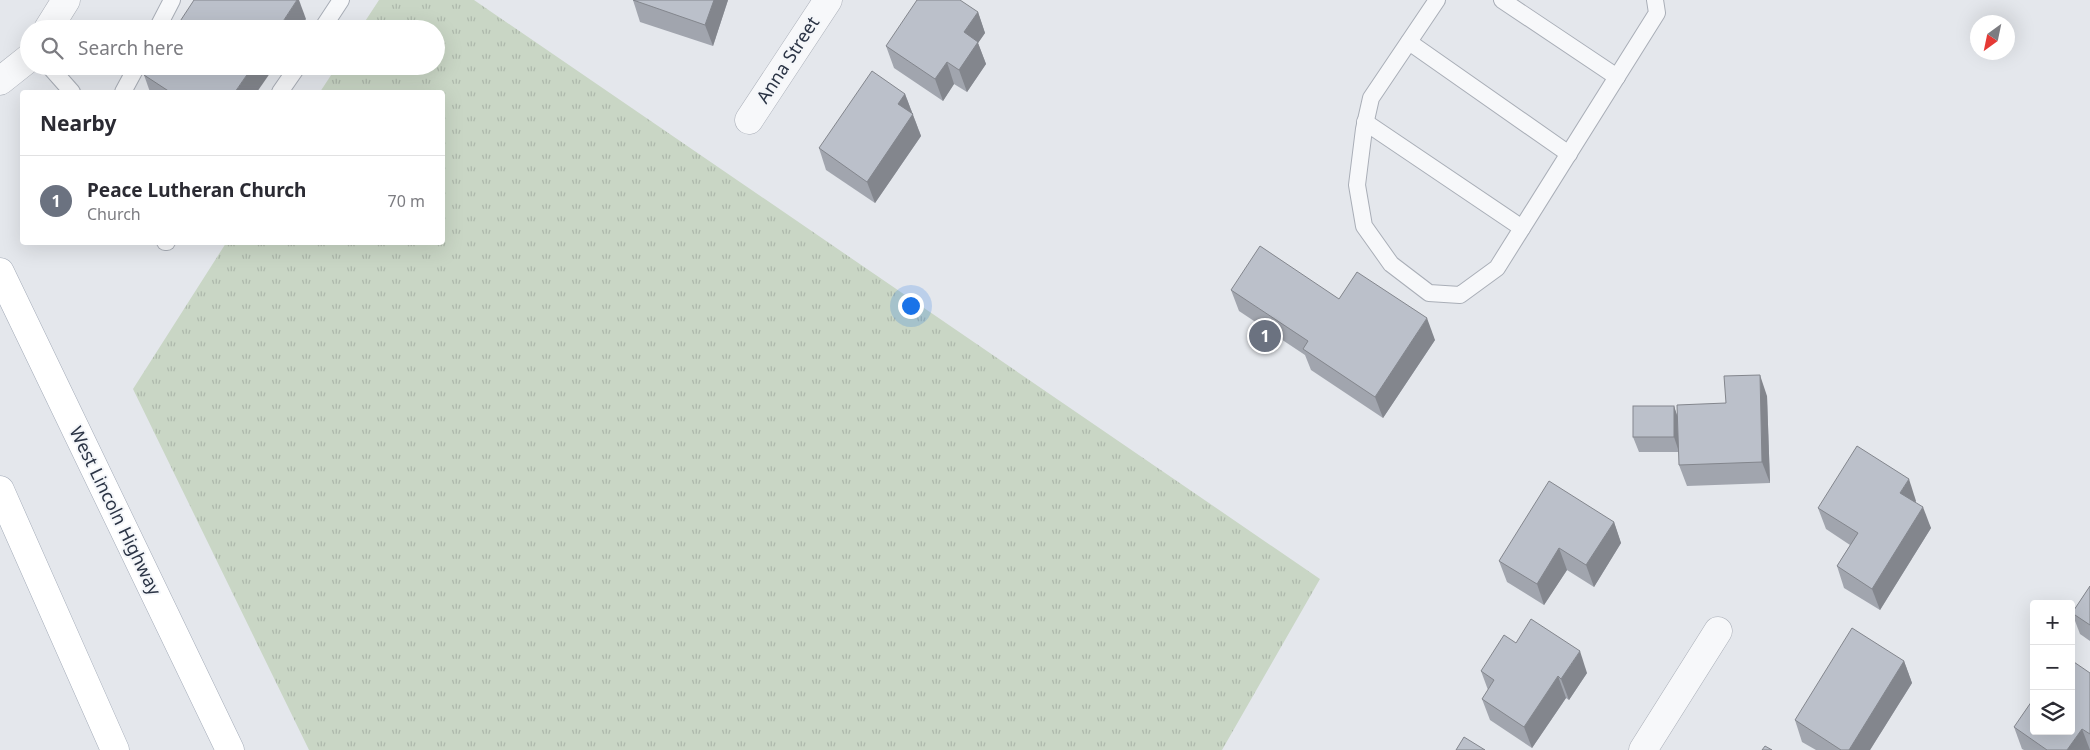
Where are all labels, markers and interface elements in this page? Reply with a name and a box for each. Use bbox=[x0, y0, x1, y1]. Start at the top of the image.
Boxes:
street label: Anna Street bbox=[750, 11, 824, 107]
north arrow bbox=[1970, 15, 2015, 60]
search box bbox=[20, 20, 445, 75]
icon: search bbox=[38, 34, 66, 62]
text: Search here bbox=[78, 35, 184, 61]
text: Nearby bbox=[40, 109, 116, 137]
text: Peace Lutheran Church bbox=[87, 177, 306, 203]
text: 1 bbox=[51, 190, 61, 212]
text: 70 m bbox=[388, 190, 425, 212]
text: Church bbox=[87, 203, 141, 225]
your location bbox=[898, 293, 924, 319]
pin: 1 bbox=[1249, 317, 1281, 355]
street label: West Lincoln Highway bbox=[65, 422, 168, 600]
map controls bbox=[2030, 600, 2075, 735]
button: + bbox=[2030, 600, 2075, 645]
button: − bbox=[2030, 645, 2075, 690]
button: layers bbox=[2030, 690, 2075, 735]

